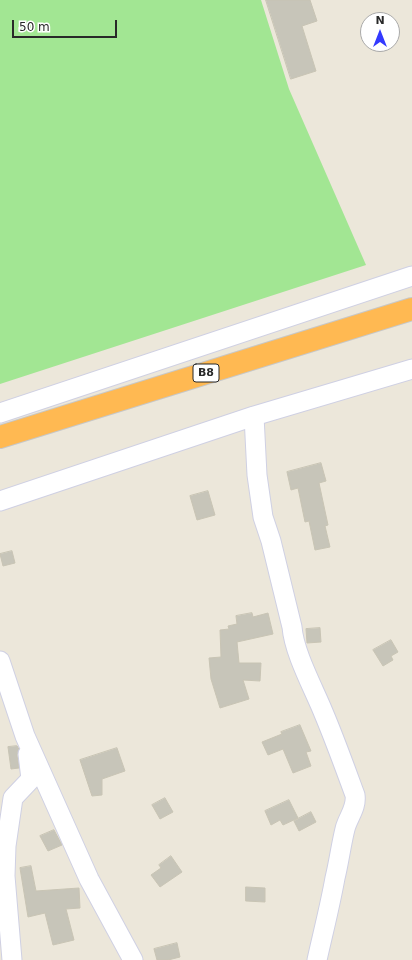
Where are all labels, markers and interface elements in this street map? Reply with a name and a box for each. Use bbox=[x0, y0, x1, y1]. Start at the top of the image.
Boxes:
scale bar bbox=[14, 12, 119, 38]
north arrow bbox=[360, 12, 400, 52]
text: N bbox=[375, 14, 385, 27]
text: 50 m bbox=[19, 20, 50, 34]
road number: B8 bbox=[193, 364, 219, 382]

